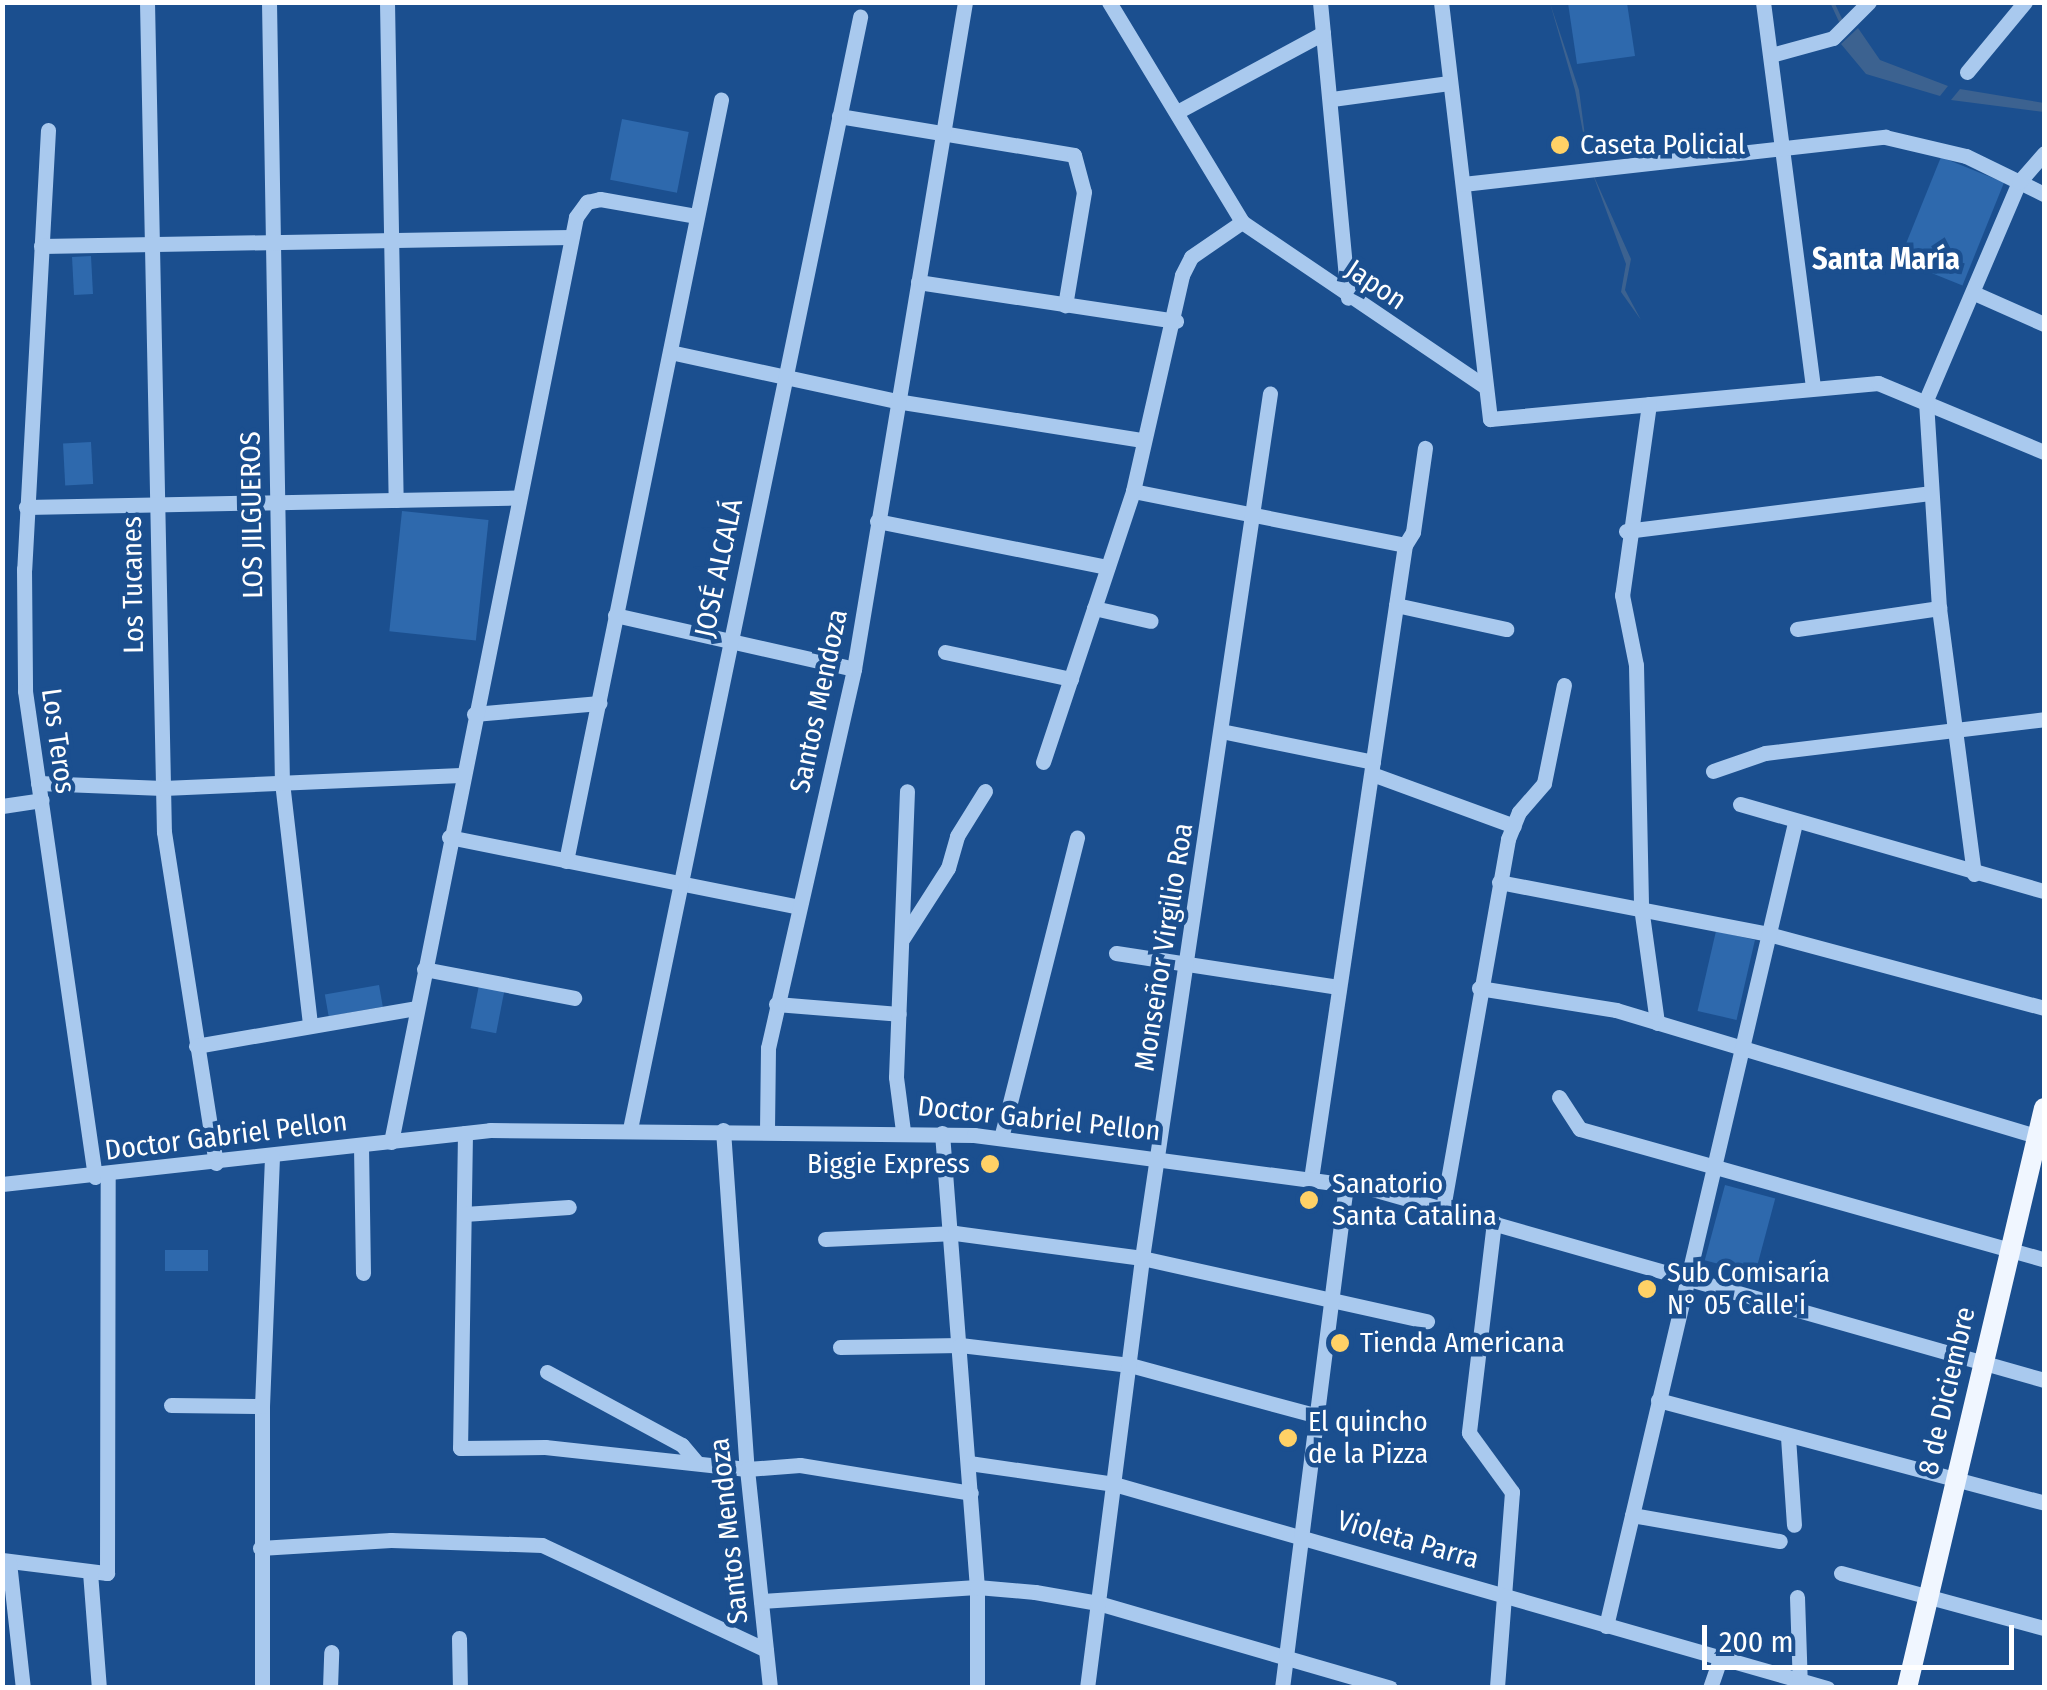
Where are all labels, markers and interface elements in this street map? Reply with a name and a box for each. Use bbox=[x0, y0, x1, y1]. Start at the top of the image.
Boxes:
place label: Caseta Policial bbox=[1580, 128, 1745, 162]
marker: Caseta Policial bbox=[1549, 134, 1571, 156]
district label: Santa María bbox=[1812, 241, 1960, 277]
street label: Japon bbox=[1339, 253, 1413, 317]
street label: LOS JILGUEROS bbox=[234, 431, 270, 599]
street label: JOSÉ ALCALÁ bbox=[688, 496, 750, 640]
street label: Los Tucanes bbox=[115, 516, 151, 654]
street label: Santos Mendoza bbox=[783, 606, 855, 796]
street label: Los Teros bbox=[34, 686, 82, 796]
street label: Monseñor Virgilio Roa bbox=[1128, 821, 1200, 1073]
street label: Doctor Gabriel Pellon bbox=[916, 1090, 1162, 1148]
street label: Doctor Gabriel Pellon bbox=[103, 1104, 349, 1168]
place label: Biggie Express bbox=[807, 1147, 970, 1181]
marker: Biggie Express bbox=[979, 1153, 1001, 1175]
place label: Sanatorio Santa Catalina bbox=[1332, 1167, 1497, 1233]
marker: Sanatorio Santa Catalina bbox=[1296, 1187, 1322, 1213]
place label: Sub Comisaría N° 05 Calle'i bbox=[1667, 1256, 1830, 1322]
marker: Sub Comisaría N° 05 Calle'i bbox=[1636, 1278, 1658, 1300]
street label: 8 de Diciembre bbox=[1911, 1304, 1983, 1478]
place label: Tienda Americana bbox=[1360, 1326, 1565, 1360]
marker: Tienda Americana bbox=[1329, 1332, 1351, 1354]
place label: El quincho de la Pizza bbox=[1308, 1405, 1428, 1471]
marker: El quincho de la Pizza bbox=[1277, 1427, 1299, 1449]
street label: Santos Mendoza bbox=[703, 1436, 755, 1626]
street label: Violeta Parra bbox=[1333, 1504, 1483, 1576]
scale bar bbox=[1707, 1605, 2020, 1667]
text: 200 m bbox=[1719, 1624, 1794, 1660]

